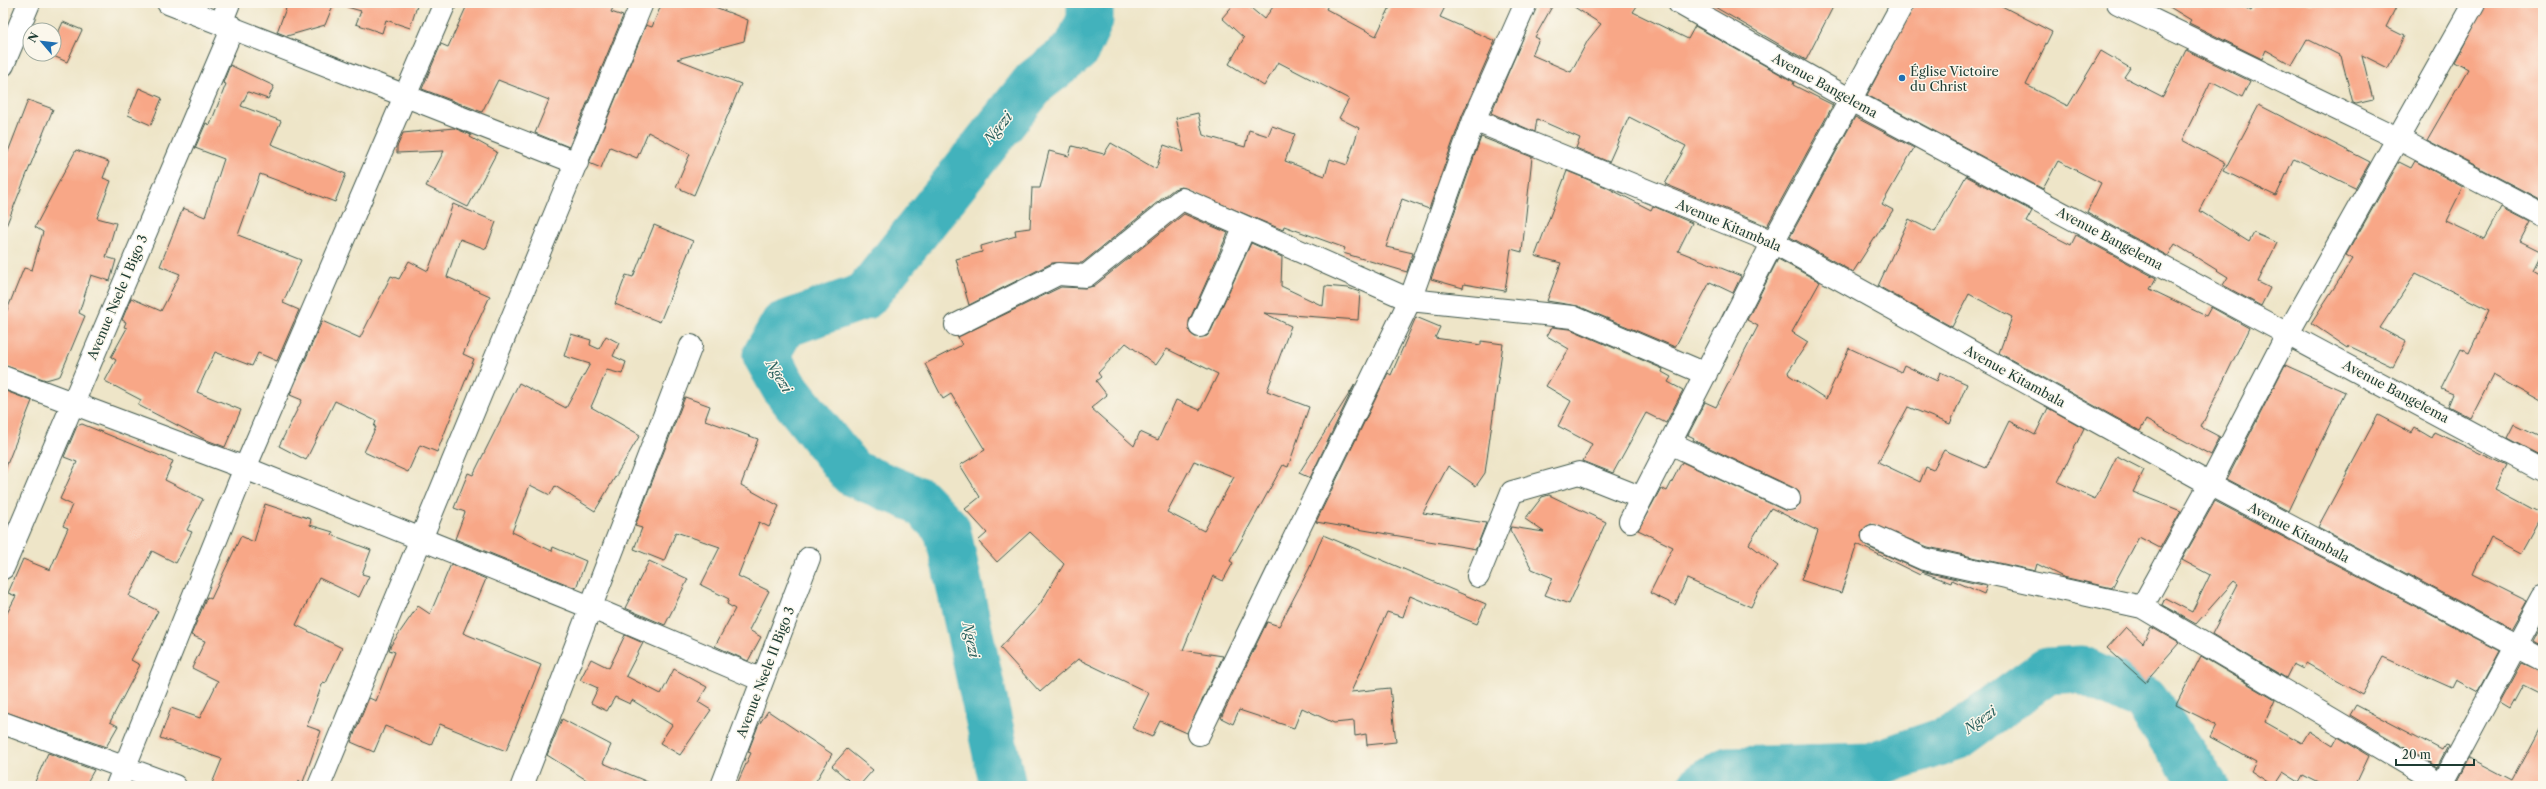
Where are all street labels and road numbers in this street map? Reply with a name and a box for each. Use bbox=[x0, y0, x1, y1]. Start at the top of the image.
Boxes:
street label: Avenue Bangelema bbox=[1769, 49, 1881, 121]
street label: Avenue Kitambala bbox=[1673, 195, 1784, 254]
street label: Avenue Bangelema bbox=[2053, 203, 2166, 273]
street label: Avenue Nsele I Bigo 3 bbox=[83, 232, 151, 363]
street label: Avenue Kitambala bbox=[1961, 341, 2068, 410]
street label: Avenue Bangelema bbox=[2339, 356, 2452, 426]
street label: Avenue Kitambala bbox=[2245, 498, 2353, 566]
street label: Avenue Nsele II Bigo 3 bbox=[732, 604, 797, 741]

